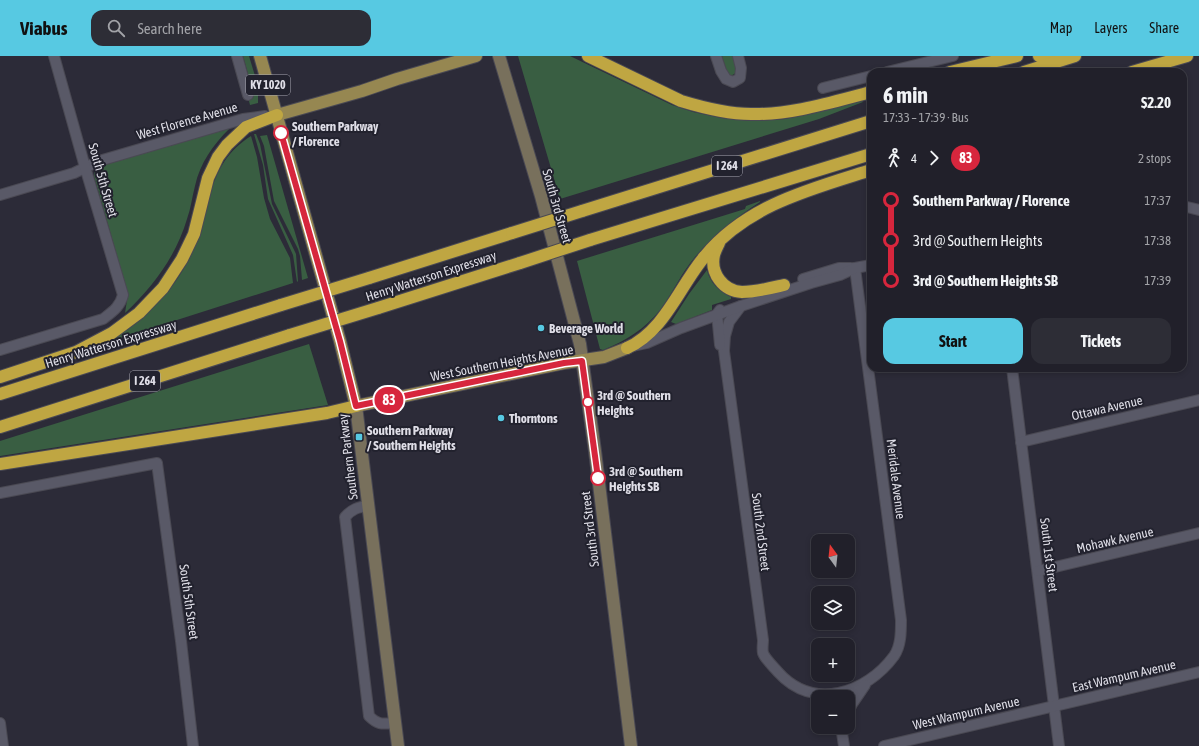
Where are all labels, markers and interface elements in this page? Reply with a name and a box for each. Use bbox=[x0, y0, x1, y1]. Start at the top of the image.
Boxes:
search box bbox=[91, 10, 371, 46]
text: Viabus bbox=[20, 17, 67, 39]
icon: search bbox=[105, 17, 127, 39]
text: Search here bbox=[137, 20, 202, 37]
text: Map bbox=[1050, 20, 1072, 36]
text: Layers bbox=[1094, 20, 1127, 36]
text: Share bbox=[1149, 20, 1179, 36]
road number: KY 1020 bbox=[246, 75, 290, 95]
text: 6 min bbox=[883, 82, 928, 108]
text: $2.20 bbox=[1141, 94, 1171, 111]
street label: West Florence Avenue bbox=[135, 99, 239, 143]
text: 17:33 – 17:39 · Bus bbox=[883, 110, 969, 125]
place label: Southern Parkway / Florence bbox=[292, 119, 379, 149]
marker: Southern Parkway / Florence bbox=[273, 125, 289, 141]
street label: South 5th Street bbox=[85, 141, 121, 219]
icon: walk bbox=[883, 147, 905, 169]
icon: forward bbox=[923, 147, 945, 169]
text: 83 bbox=[959, 150, 972, 166]
text: 4 bbox=[911, 151, 917, 166]
text: 2 stops bbox=[1138, 151, 1171, 166]
road number: I 264 bbox=[712, 156, 742, 176]
street label: South 3rd Street bbox=[539, 167, 575, 245]
text: Southern Parkway / Florence bbox=[913, 192, 1070, 209]
text: 17:37 bbox=[1144, 193, 1171, 208]
text: 3rd @ Southern Heights bbox=[913, 232, 1042, 249]
text: 17:38 bbox=[1144, 233, 1171, 248]
street label: Henry Watterson Expressway bbox=[364, 248, 499, 304]
text: 3rd @ Southern Heights SB bbox=[913, 272, 1058, 289]
text: 17:39 bbox=[1144, 273, 1171, 288]
street label: Henry Watterson Expressway bbox=[43, 317, 179, 371]
button: Start bbox=[883, 318, 1023, 364]
button: Tickets bbox=[1031, 318, 1171, 364]
place label: Beverage World bbox=[549, 321, 623, 336]
marker: Beverage World bbox=[536, 323, 546, 333]
street label: West Southern Heights Avenue bbox=[429, 342, 575, 384]
road number: I 264 bbox=[130, 371, 160, 391]
line badge: 83 bbox=[371, 387, 407, 413]
place label: 3rd @ Southern Heights bbox=[597, 388, 671, 418]
text: 83 bbox=[382, 392, 396, 408]
street label: Ottawa Avenue bbox=[1070, 393, 1144, 423]
marker: 3rd @ Southern Heights bbox=[582, 396, 594, 408]
place label: Thorntons bbox=[509, 411, 558, 426]
street label: Southern Parkway bbox=[335, 413, 361, 501]
marker: Thorntons bbox=[496, 413, 506, 423]
place label: Southern Parkway / Southern Heights bbox=[367, 423, 456, 453]
marker: Southern Parkway / Southern Heights bbox=[354, 432, 364, 442]
street label: Meridale Avenue bbox=[884, 438, 908, 520]
place label: 3rd @ Southern Heights SB bbox=[609, 464, 683, 494]
marker: 3rd @ Southern Heights SB bbox=[590, 470, 606, 486]
street label: South 3rd Street bbox=[578, 490, 602, 568]
street label: South 2nd Street bbox=[749, 492, 773, 572]
street label: South 1st Street bbox=[1037, 517, 1061, 593]
street label: Mohawk Avenue bbox=[1075, 524, 1155, 556]
north arrow bbox=[811, 534, 855, 578]
map controls bbox=[811, 534, 855, 734]
street label: South 5th Street bbox=[176, 563, 202, 641]
button: layers bbox=[811, 586, 855, 630]
button: + bbox=[811, 638, 855, 682]
street label: East Wampum Avenue bbox=[1071, 657, 1177, 695]
button: − bbox=[811, 690, 855, 734]
street label: West Wampum Avenue bbox=[911, 693, 1021, 733]

